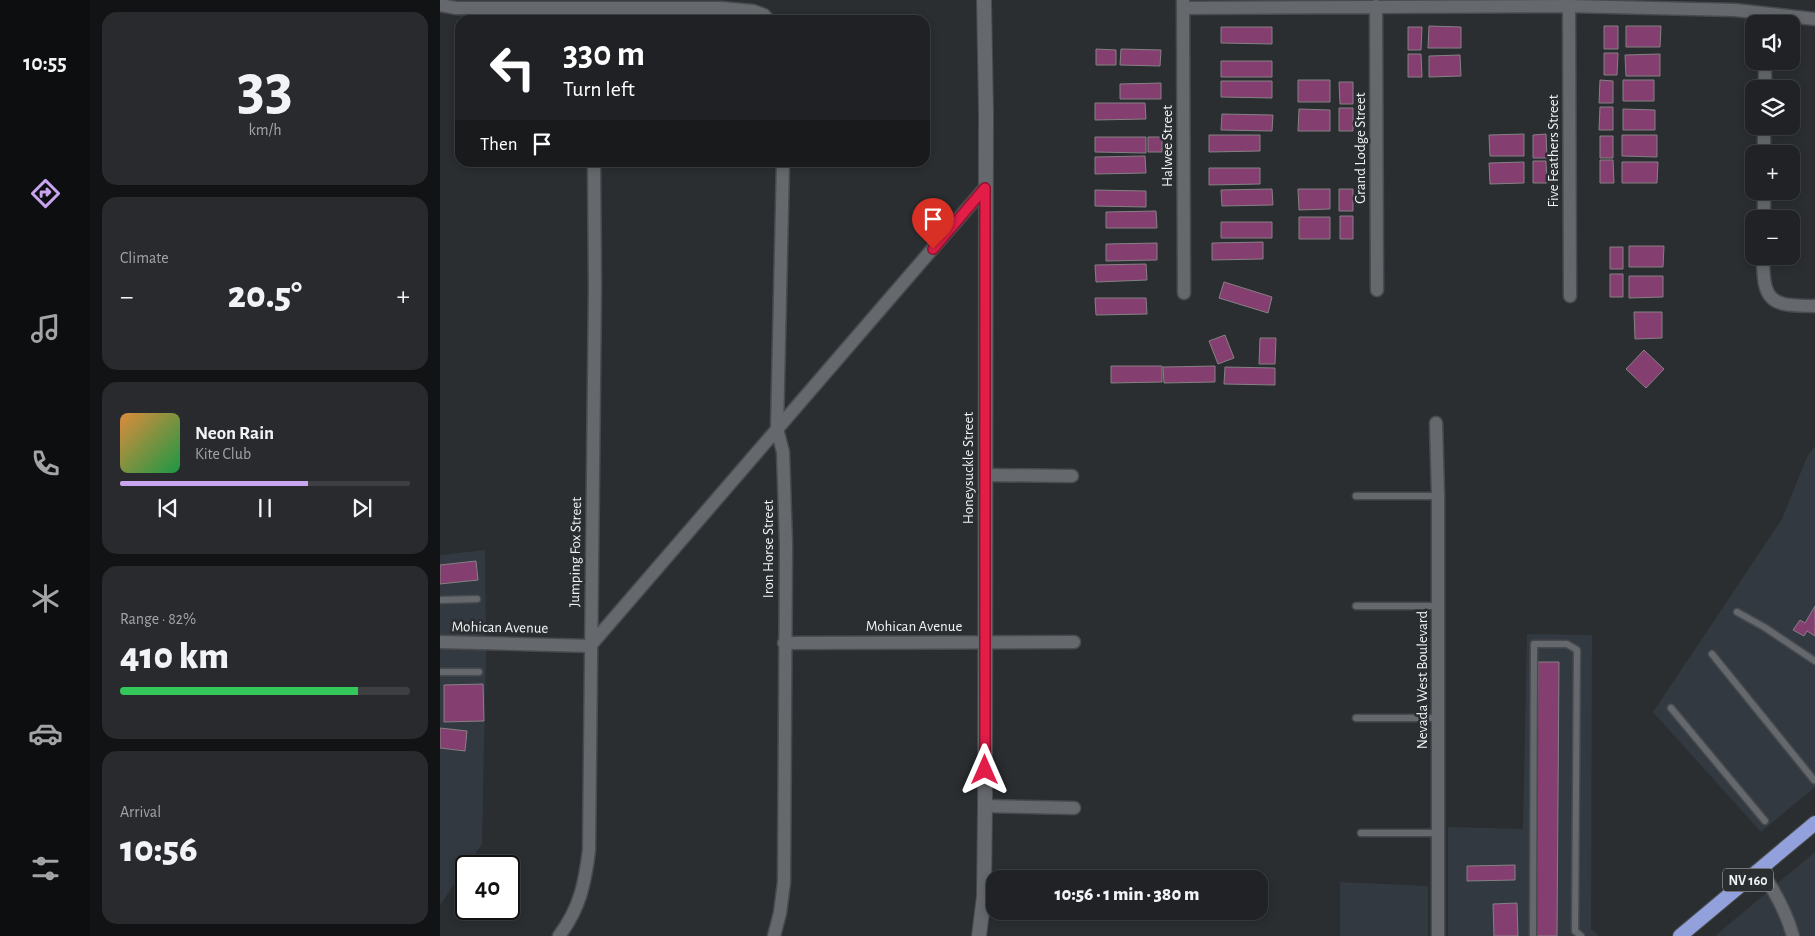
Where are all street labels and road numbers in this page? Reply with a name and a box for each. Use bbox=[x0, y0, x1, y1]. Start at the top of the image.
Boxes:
street label: Grand Lodge Street bbox=[1353, 92, 1368, 204]
street label: Five Feathers Street bbox=[1546, 94, 1561, 208]
street label: Halwee Street bbox=[1160, 105, 1175, 187]
street label: Honeysuckle Street bbox=[961, 412, 976, 524]
street label: Jumping Fox Street bbox=[567, 497, 584, 607]
street label: Iron Horse Street bbox=[761, 500, 776, 598]
street label: Nevada West Boulevard bbox=[1415, 611, 1430, 749]
street label: Mohican Avenue bbox=[452, 619, 549, 636]
street label: Mohican Avenue bbox=[866, 619, 962, 634]
road number: NV 160 bbox=[1723, 868, 1773, 892]

